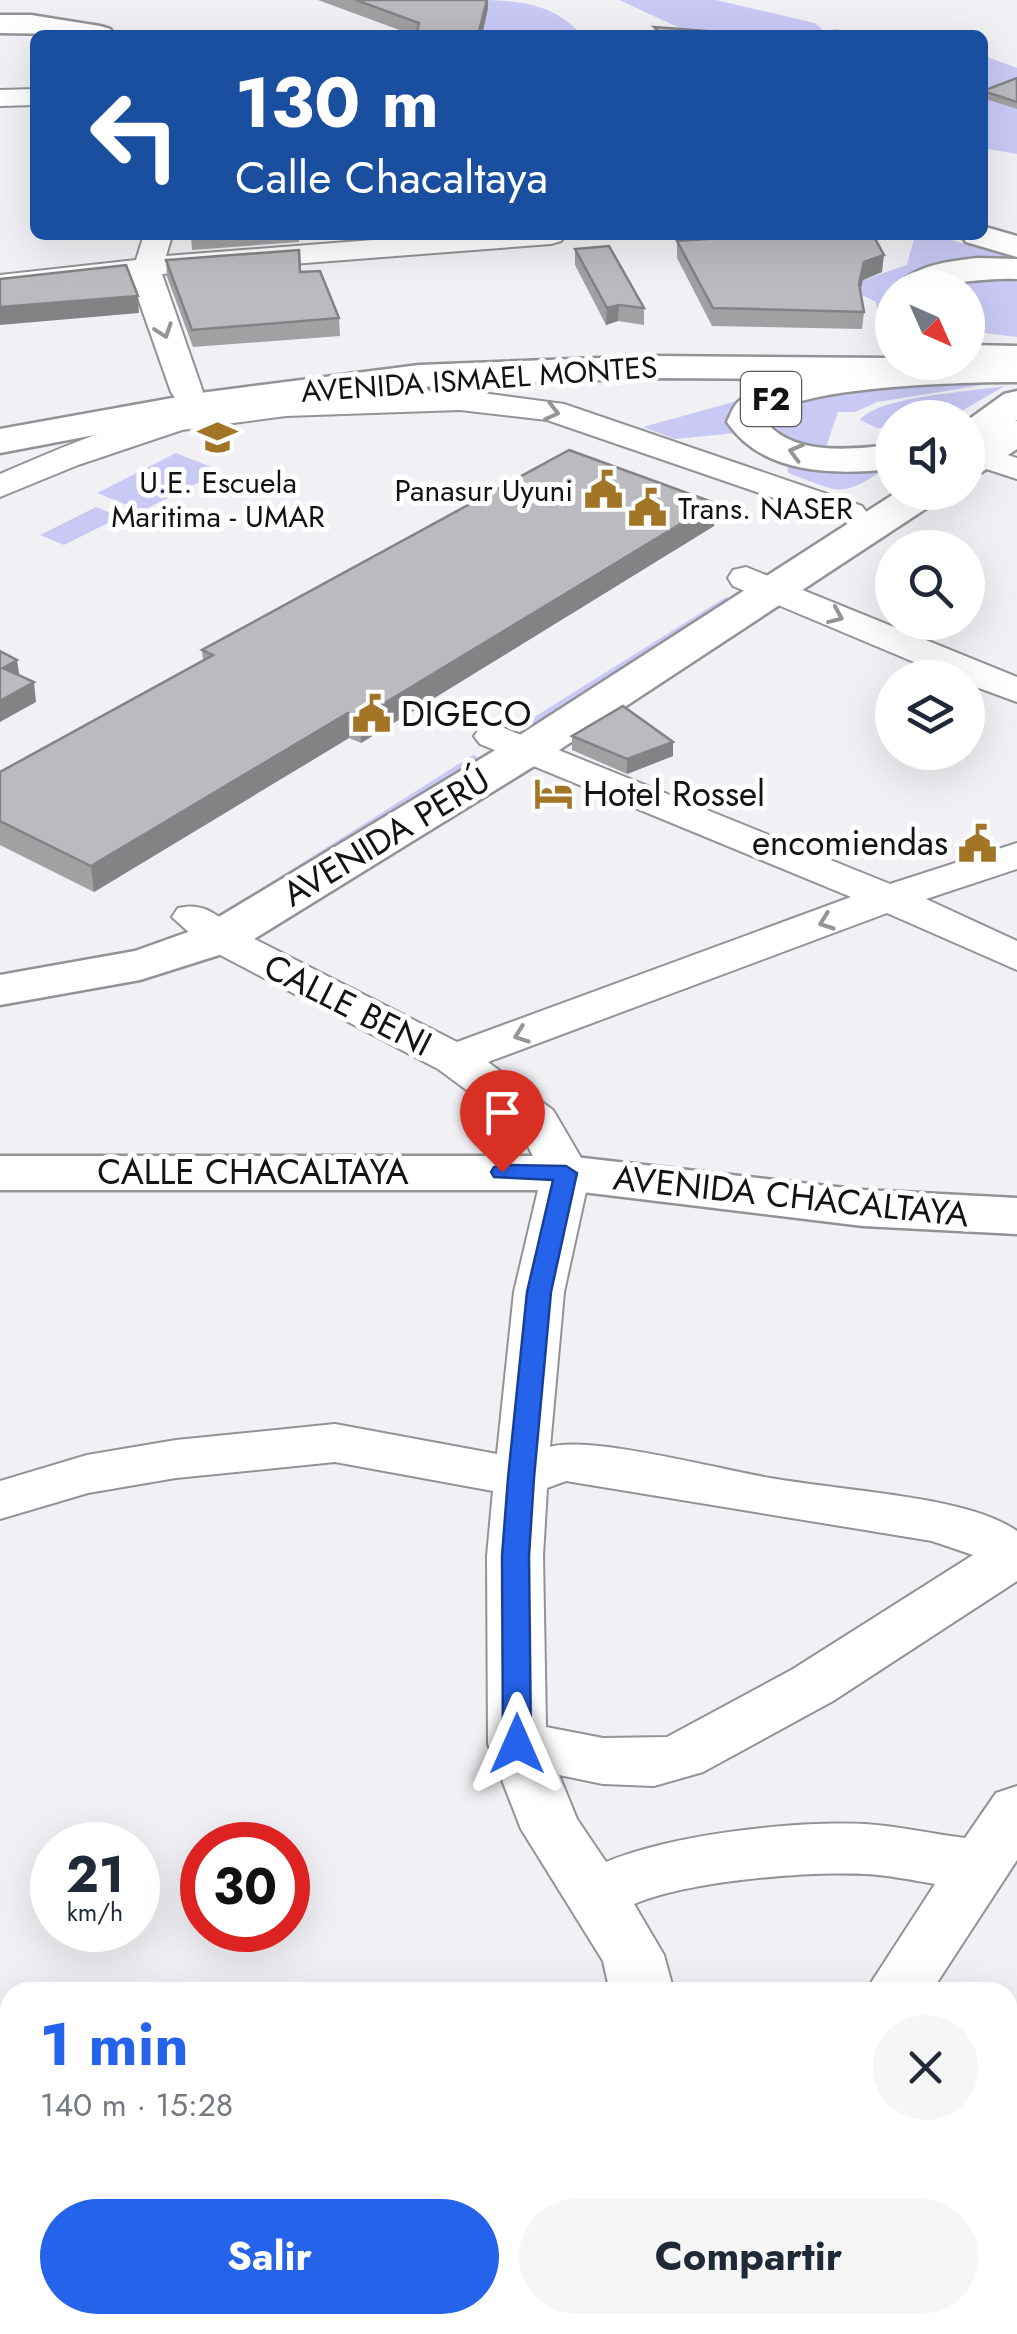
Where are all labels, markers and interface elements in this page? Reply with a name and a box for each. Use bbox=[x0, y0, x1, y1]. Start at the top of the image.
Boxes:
text: 130 m bbox=[235, 52, 439, 153]
icon: left bbox=[70, 70, 200, 200]
text: Calle Chacaltaya bbox=[235, 145, 548, 210]
north arrow bbox=[875, 270, 985, 380]
map controls bbox=[875, 270, 985, 770]
one-way arrow bbox=[152, 321, 173, 338]
street label: AVENIDA ISMAEL MONTES bbox=[299, 345, 659, 413]
road number: F2 bbox=[741, 372, 801, 426]
one-way arrow bbox=[543, 400, 560, 421]
button: sound bbox=[875, 400, 985, 510]
school or university icon: U.E. Escuela Maritima - UMAR bbox=[197, 417, 239, 459]
one-way arrow bbox=[788, 443, 805, 464]
place label: U.E. Escuela Maritima - UMAR bbox=[111, 461, 325, 538]
place label: Panasur Uyuni bbox=[394, 469, 573, 512]
public building icon: Panasur Uyuni bbox=[582, 469, 624, 511]
public building icon: Trans. NASER bbox=[627, 487, 669, 529]
place label: Trans. NASER bbox=[678, 487, 853, 530]
button: search bbox=[875, 530, 985, 640]
one-way arrow bbox=[826, 604, 844, 624]
button: layers bbox=[875, 660, 985, 770]
place label: DIGECO bbox=[401, 689, 531, 739]
public building icon: DIGECO bbox=[350, 693, 392, 735]
street label: AVENIDA PERÚ bbox=[273, 755, 499, 919]
place label: Hotel Rossel bbox=[583, 769, 765, 819]
hotel icon: Hotel Rossel bbox=[532, 773, 574, 815]
place label: encomiendas bbox=[752, 818, 948, 868]
public building icon: encomiendas bbox=[957, 822, 999, 864]
one-way arrow bbox=[818, 910, 835, 931]
street label: CALLE BENI bbox=[255, 941, 441, 1069]
one-way arrow bbox=[513, 1023, 531, 1043]
pin bbox=[460, 1070, 545, 1173]
icon: arrive bbox=[475, 1085, 530, 1140]
street label: CALLE CHACALTAYA bbox=[97, 1147, 409, 1197]
street label: AVENIDA CHACALTAYA bbox=[611, 1152, 971, 1240]
position arrow bbox=[465, 1692, 569, 1796]
speed limit sign: 30 bbox=[180, 1822, 310, 1952]
text: 21 bbox=[66, 1838, 124, 1911]
text: km/h bbox=[67, 1894, 123, 1930]
text: 1 min bbox=[40, 2001, 189, 2088]
button: close bbox=[873, 2015, 978, 2120]
text: 140 m · 15:28 bbox=[40, 2082, 233, 2128]
button: Salir bbox=[40, 2199, 499, 2314]
button: Compartir bbox=[519, 2199, 978, 2314]

